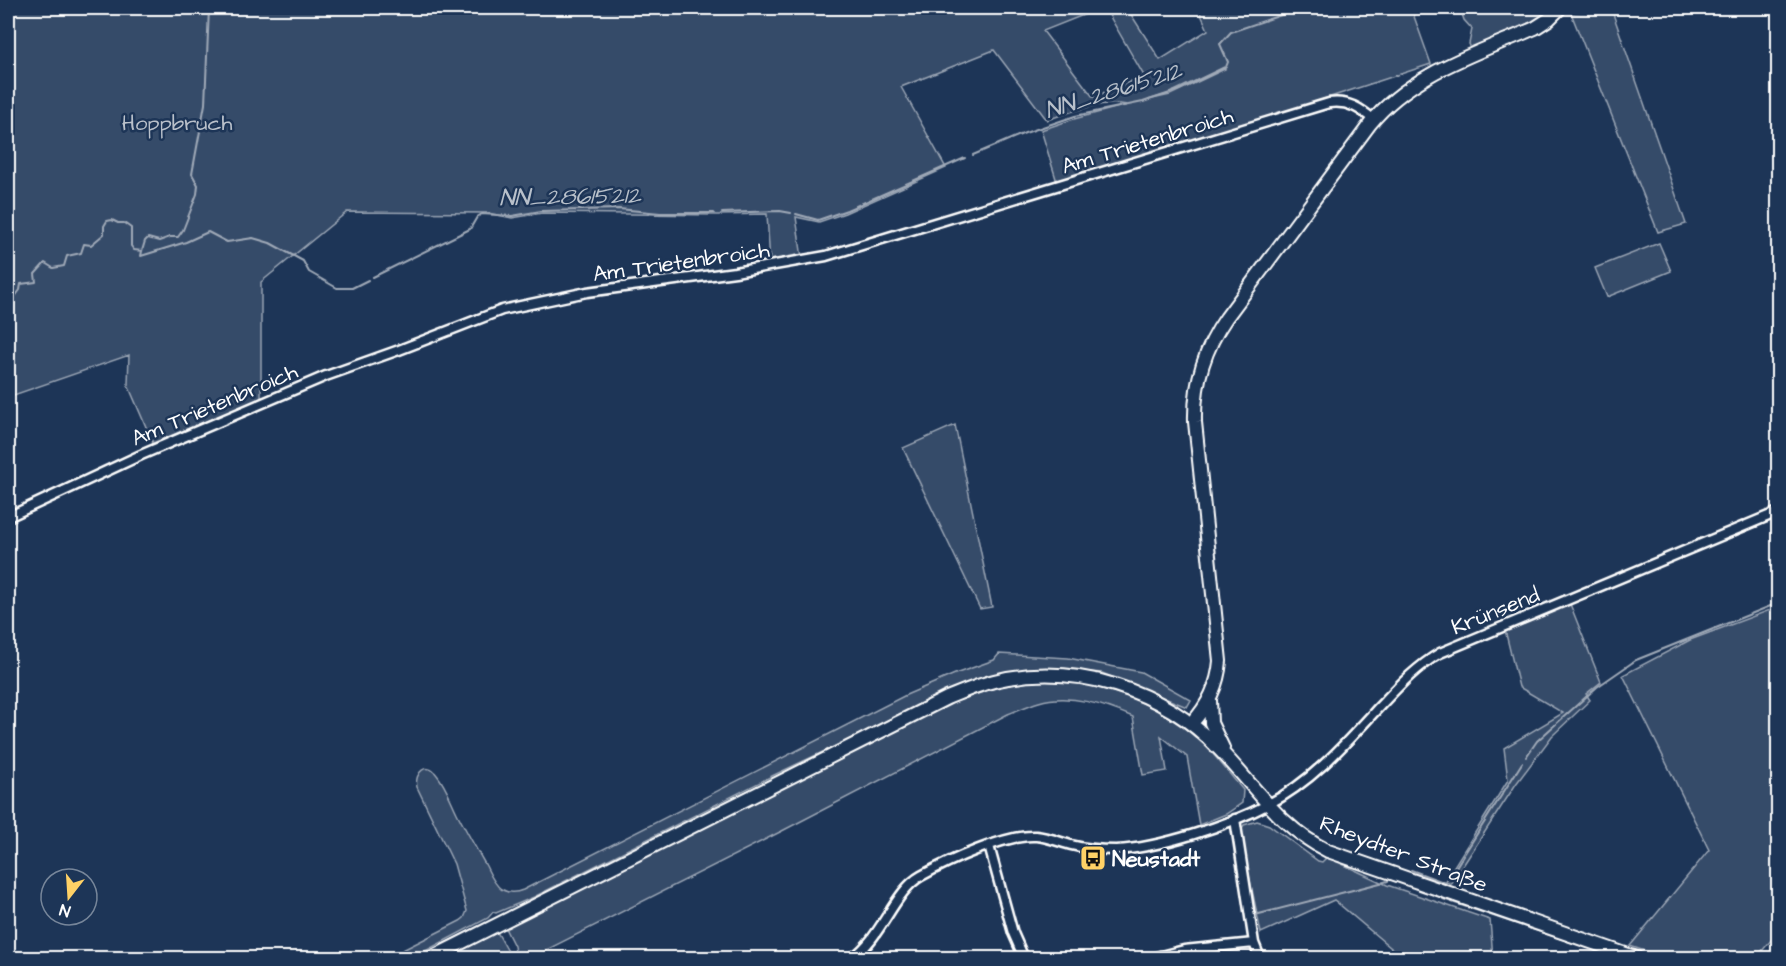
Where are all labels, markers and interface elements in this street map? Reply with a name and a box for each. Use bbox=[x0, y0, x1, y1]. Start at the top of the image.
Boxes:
water label: NN_28615212 bbox=[1041, 54, 1187, 128]
street label: Am Trietenbroich bbox=[1058, 101, 1237, 182]
park label: Hoppbruch bbox=[122, 108, 232, 139]
water label: NN_28615212 bbox=[499, 179, 642, 215]
street label: Am Trietenbroich bbox=[591, 235, 772, 290]
street label: Am Trietenbroich bbox=[127, 356, 303, 454]
street label: Krünsend bbox=[1447, 580, 1544, 643]
street label: Rheydter Straße bbox=[1315, 808, 1492, 902]
bus stop icon: Neustadt bbox=[1078, 843, 1108, 873]
place label: Neustadt bbox=[1112, 844, 1201, 875]
north arrow bbox=[39, 867, 99, 927]
text: N bbox=[57, 898, 73, 922]

